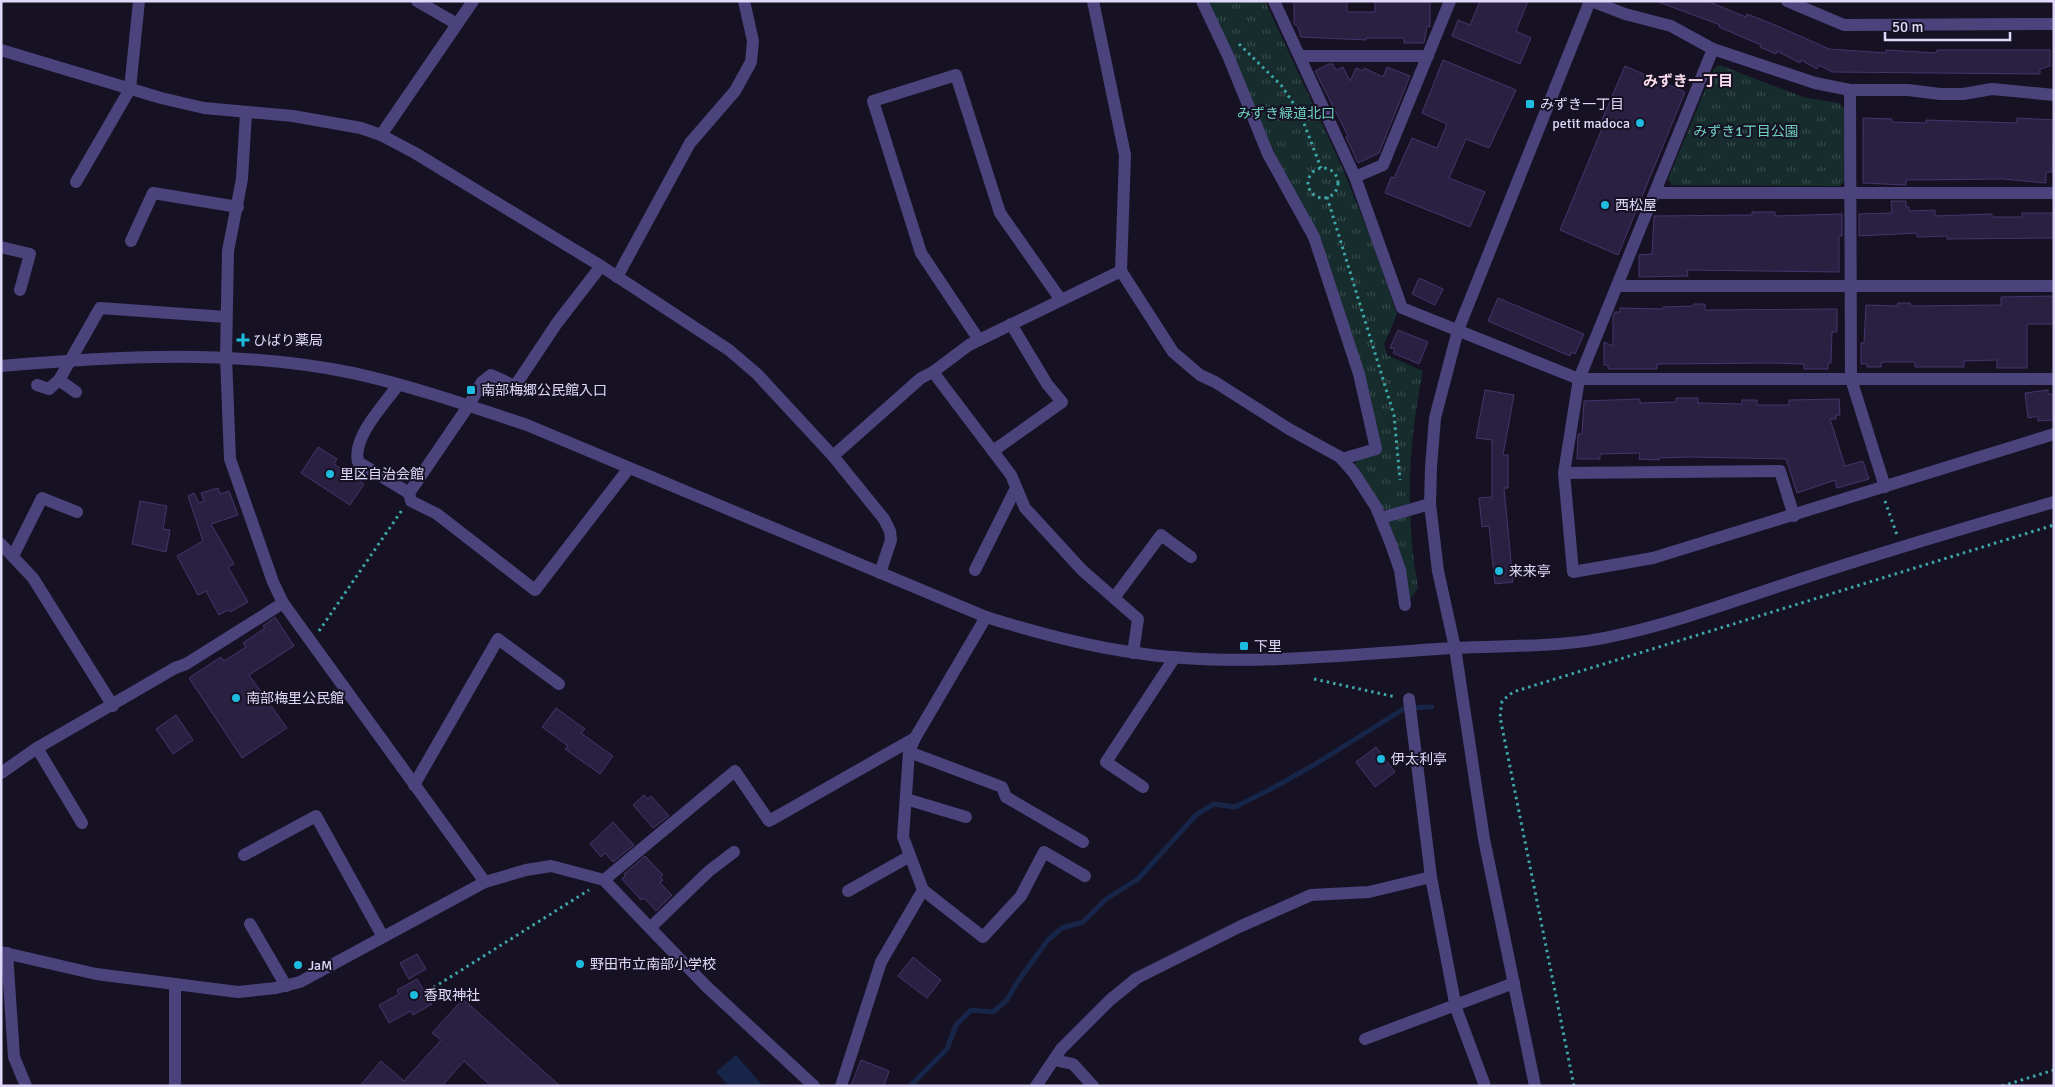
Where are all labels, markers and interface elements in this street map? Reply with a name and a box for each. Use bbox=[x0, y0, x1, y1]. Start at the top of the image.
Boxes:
scale bar bbox=[1885, 10, 2010, 42]
text: 50 m bbox=[1892, 18, 1923, 36]
district label: みずき一丁目 bbox=[1643, 72, 1733, 90]
place label: みずき一丁目 bbox=[1540, 96, 1624, 113]
marker: みずき一丁目 bbox=[1524, 98, 1536, 110]
park label: みずき緑道北口 bbox=[1237, 105, 1335, 122]
place label: petit madoca bbox=[1552, 115, 1630, 132]
marker: petit madoca bbox=[1634, 117, 1646, 129]
park label: みずき1丁目公園 bbox=[1693, 123, 1799, 140]
place label: 西松屋 bbox=[1615, 197, 1657, 214]
marker: 西松屋 bbox=[1599, 199, 1611, 211]
place label: ひばり薬局 bbox=[253, 332, 323, 349]
marker: ひばり薬局 bbox=[237, 334, 249, 346]
place label: 南部梅郷公民館入口 bbox=[481, 382, 607, 399]
marker: 南部梅郷公民館入口 bbox=[465, 384, 477, 396]
place label: 里区自治会館 bbox=[340, 466, 424, 483]
marker: 里区自治会館 bbox=[324, 468, 336, 480]
place label: 来来亭 bbox=[1509, 563, 1551, 580]
marker: 来来亭 bbox=[1493, 565, 1505, 577]
place label: 下里 bbox=[1254, 638, 1282, 655]
marker: 下里 bbox=[1238, 640, 1250, 652]
place label: 南部梅里公民館 bbox=[246, 690, 344, 707]
marker: 南部梅里公民館 bbox=[230, 692, 242, 704]
place label: 伊太利亭 bbox=[1391, 751, 1447, 768]
marker: 伊太利亭 bbox=[1375, 753, 1387, 765]
place label: 野田市立南部小学校 bbox=[590, 956, 716, 973]
place label: JaM bbox=[308, 957, 332, 974]
marker: 野田市立南部小学校 bbox=[574, 958, 586, 970]
marker: JaM bbox=[292, 959, 304, 971]
place label: 香取神社 bbox=[424, 987, 480, 1004]
marker: 香取神社 bbox=[408, 989, 420, 1001]

